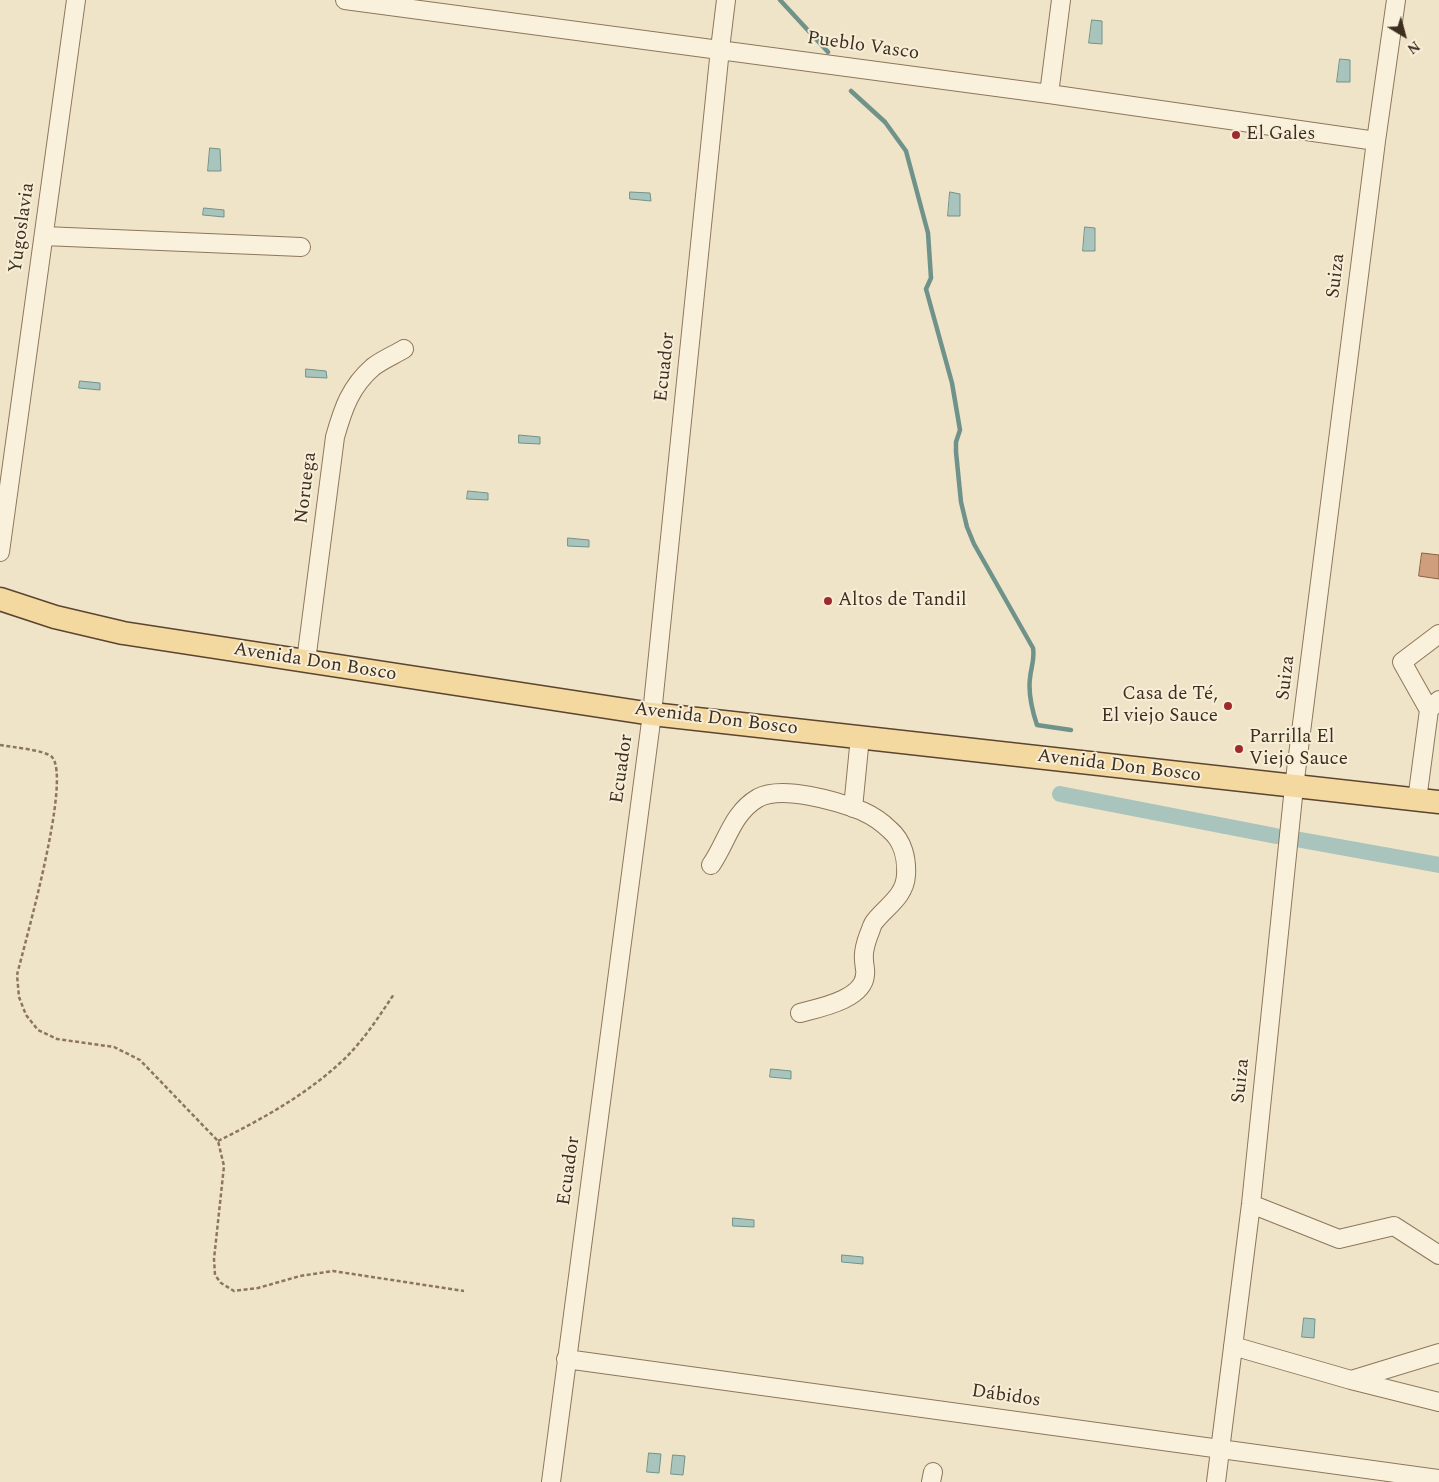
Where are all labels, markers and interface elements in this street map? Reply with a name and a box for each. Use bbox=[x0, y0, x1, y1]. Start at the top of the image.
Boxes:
north arrow bbox=[1379, 10, 1429, 60]
street label: Pueblo Vasco bbox=[805, 28, 921, 66]
text: N bbox=[1402, 36, 1424, 59]
place label: El Gales bbox=[1246, 124, 1316, 146]
marker: El Gales bbox=[1230, 129, 1242, 141]
street label: Yugoslavia bbox=[5, 181, 41, 275]
street label: Suiza bbox=[1323, 252, 1351, 300]
street label: Ecuador bbox=[651, 331, 681, 403]
street label: Noruega bbox=[291, 451, 323, 525]
place label: Altos de Tandil bbox=[838, 590, 967, 612]
marker: Altos de Tandil bbox=[822, 595, 834, 607]
street label: Avenida Don Bosco bbox=[232, 639, 398, 687]
street label: Suiza bbox=[1273, 654, 1301, 702]
place label: Casa de Té, El viejo Sauce bbox=[1101, 684, 1218, 728]
street label: Avenida Don Bosco bbox=[633, 699, 799, 741]
marker: Casa de Té, El viejo Sauce bbox=[1222, 700, 1234, 712]
place label: Parrilla El Viejo Sauce bbox=[1249, 727, 1348, 771]
street label: Ecuador bbox=[607, 733, 639, 805]
marker: Parrilla El Viejo Sauce bbox=[1233, 743, 1245, 755]
street label: Avenida Don Bosco bbox=[1036, 746, 1202, 788]
street label: Suiza bbox=[1228, 1057, 1256, 1105]
street label: Ecuador bbox=[554, 1135, 586, 1207]
street label: Dábidos bbox=[970, 1381, 1042, 1413]

